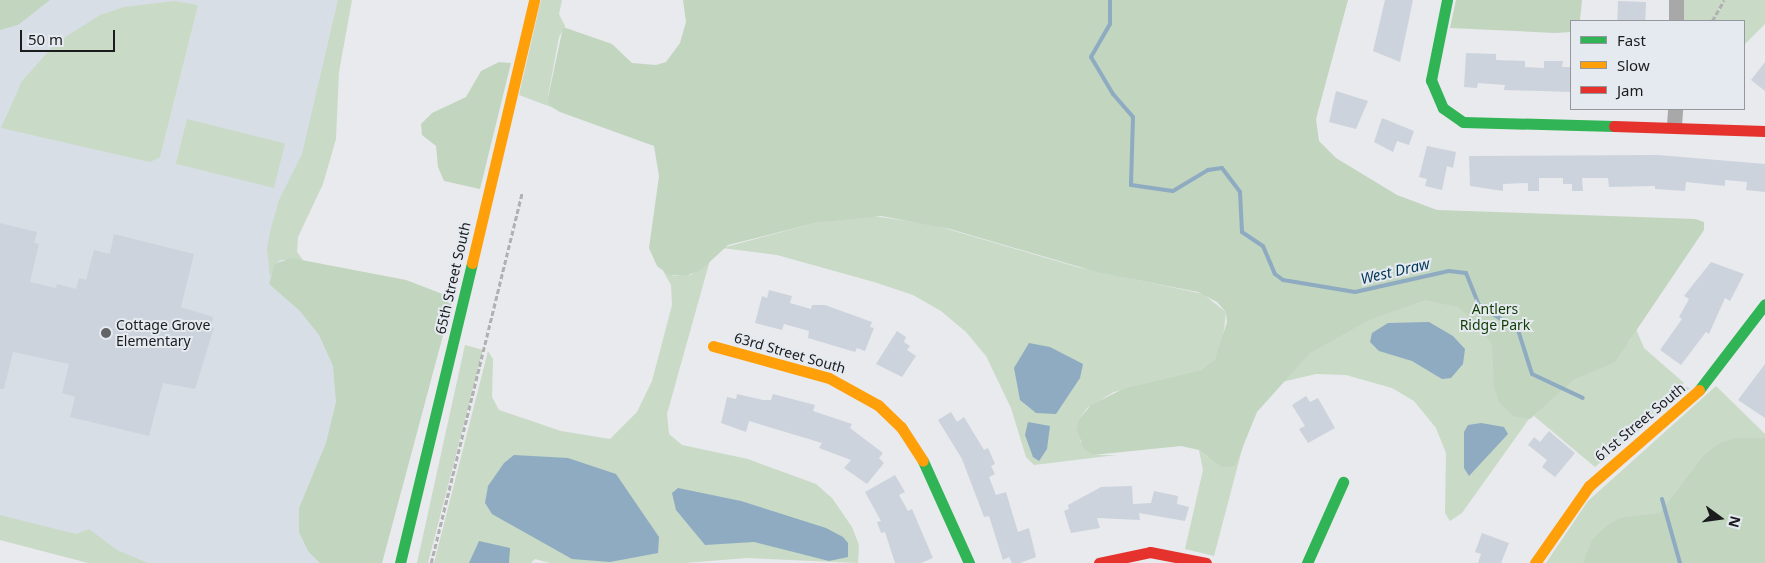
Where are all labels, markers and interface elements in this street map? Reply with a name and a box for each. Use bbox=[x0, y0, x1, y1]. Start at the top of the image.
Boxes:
scale bar bbox=[22, 20, 118, 52]
legend bbox=[1570, 20, 1745, 110]
text: 50 m bbox=[28, 29, 63, 49]
text: Fast bbox=[1617, 30, 1646, 50]
text: Slow bbox=[1617, 55, 1650, 75]
text: Jam bbox=[1617, 80, 1644, 100]
street label: 65th Street South bbox=[432, 220, 474, 336]
water label: West Draw bbox=[1359, 254, 1431, 288]
park label: Antlers Ridge Park bbox=[1460, 301, 1530, 334]
place label: Cottage Grove Elementary bbox=[116, 317, 210, 350]
marker: Cottage Grove Elementary bbox=[100, 327, 112, 339]
street label: 63rd Street South bbox=[732, 329, 848, 377]
street label: 61st Street South bbox=[1591, 379, 1689, 465]
north arrow bbox=[1695, 493, 1745, 543]
text: N bbox=[1724, 514, 1746, 530]

